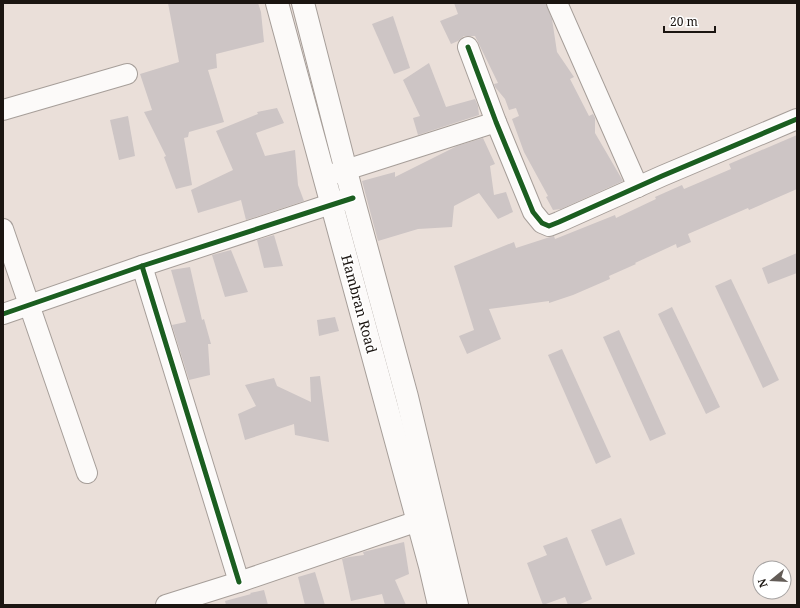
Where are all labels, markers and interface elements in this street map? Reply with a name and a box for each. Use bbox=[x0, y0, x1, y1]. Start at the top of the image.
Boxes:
scale bar bbox=[664, 8, 715, 34]
text: 20 m bbox=[670, 13, 698, 30]
street label: Hambran Road bbox=[337, 252, 382, 356]
north arrow bbox=[752, 560, 792, 600]
text: N bbox=[753, 576, 770, 590]

